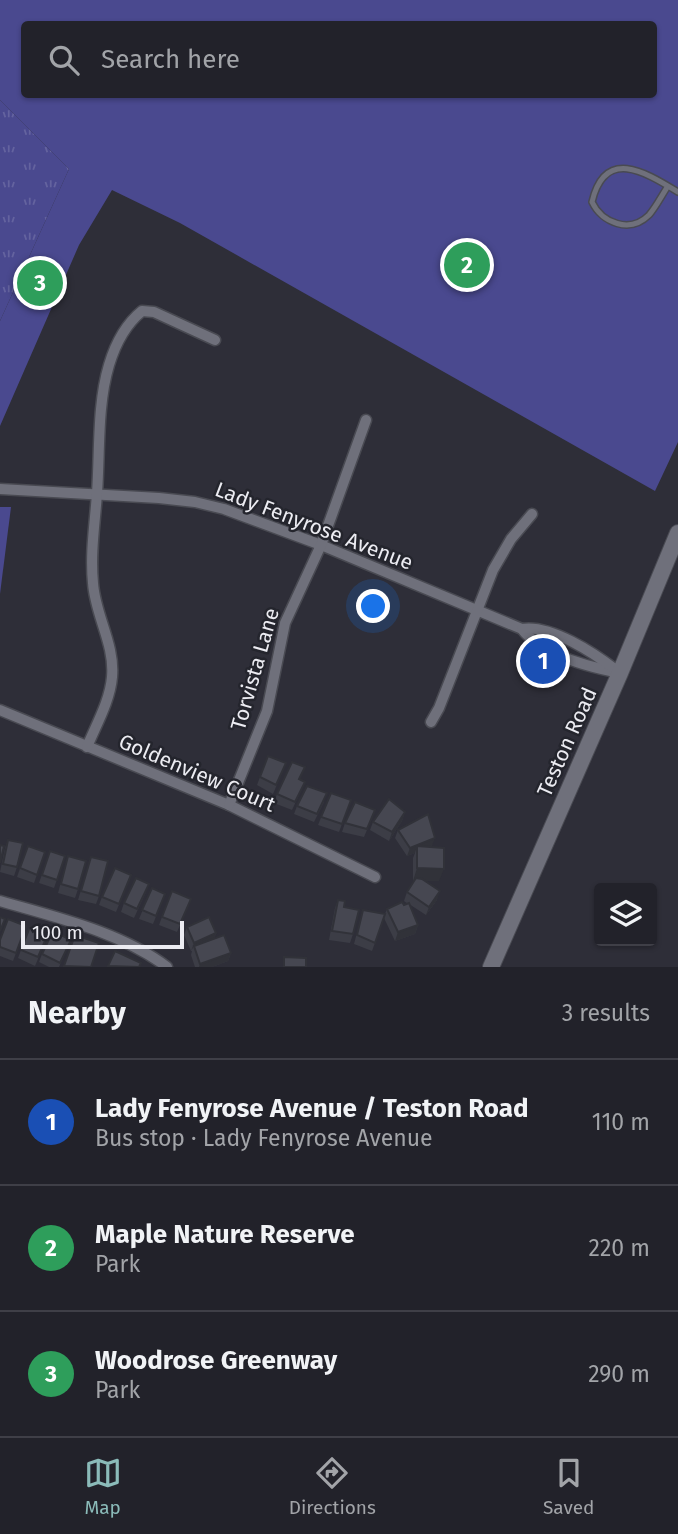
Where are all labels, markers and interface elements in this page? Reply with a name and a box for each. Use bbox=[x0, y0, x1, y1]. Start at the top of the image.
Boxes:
search box bbox=[21, 21, 657, 98]
icon: search bbox=[45, 41, 83, 79]
text: Search here bbox=[101, 44, 240, 75]
pin: 2 bbox=[444, 239, 490, 291]
pin: 3 bbox=[17, 257, 63, 309]
street label: Lady Fenyrose Avenue bbox=[211, 476, 417, 576]
your location bbox=[356, 589, 390, 623]
street label: Torvista Lane bbox=[225, 605, 285, 733]
pin: 1 bbox=[520, 635, 566, 687]
street label: Teston Road bbox=[531, 683, 603, 801]
street label: Goldenview Court bbox=[115, 728, 280, 818]
map controls bbox=[594, 883, 657, 946]
button: layers bbox=[594, 883, 657, 946]
scale bar bbox=[21, 918, 184, 950]
text: 100 m bbox=[32, 921, 83, 944]
text: Nearby bbox=[28, 995, 126, 1031]
text: 3 results bbox=[562, 999, 650, 1027]
text: Lady Fenyrose Avenue / Teston Road bbox=[95, 1093, 529, 1124]
text: 1 bbox=[46, 1108, 56, 1136]
text: 110 m bbox=[592, 1108, 650, 1136]
text: Bus stop · Lady Fenyrose Avenue bbox=[95, 1124, 433, 1152]
text: Maple Nature Reserve bbox=[95, 1219, 355, 1250]
text: 2 bbox=[45, 1234, 57, 1262]
text: 220 m bbox=[589, 1234, 650, 1262]
text: Park bbox=[95, 1250, 140, 1278]
text: Woodrose Greenway bbox=[95, 1345, 337, 1376]
text: 3 bbox=[45, 1360, 57, 1388]
text: 290 m bbox=[588, 1360, 650, 1388]
text: Park bbox=[95, 1376, 140, 1404]
tab: Map bbox=[84, 1454, 122, 1519]
tab: Directions bbox=[289, 1454, 376, 1519]
tab: Saved bbox=[543, 1454, 594, 1519]

